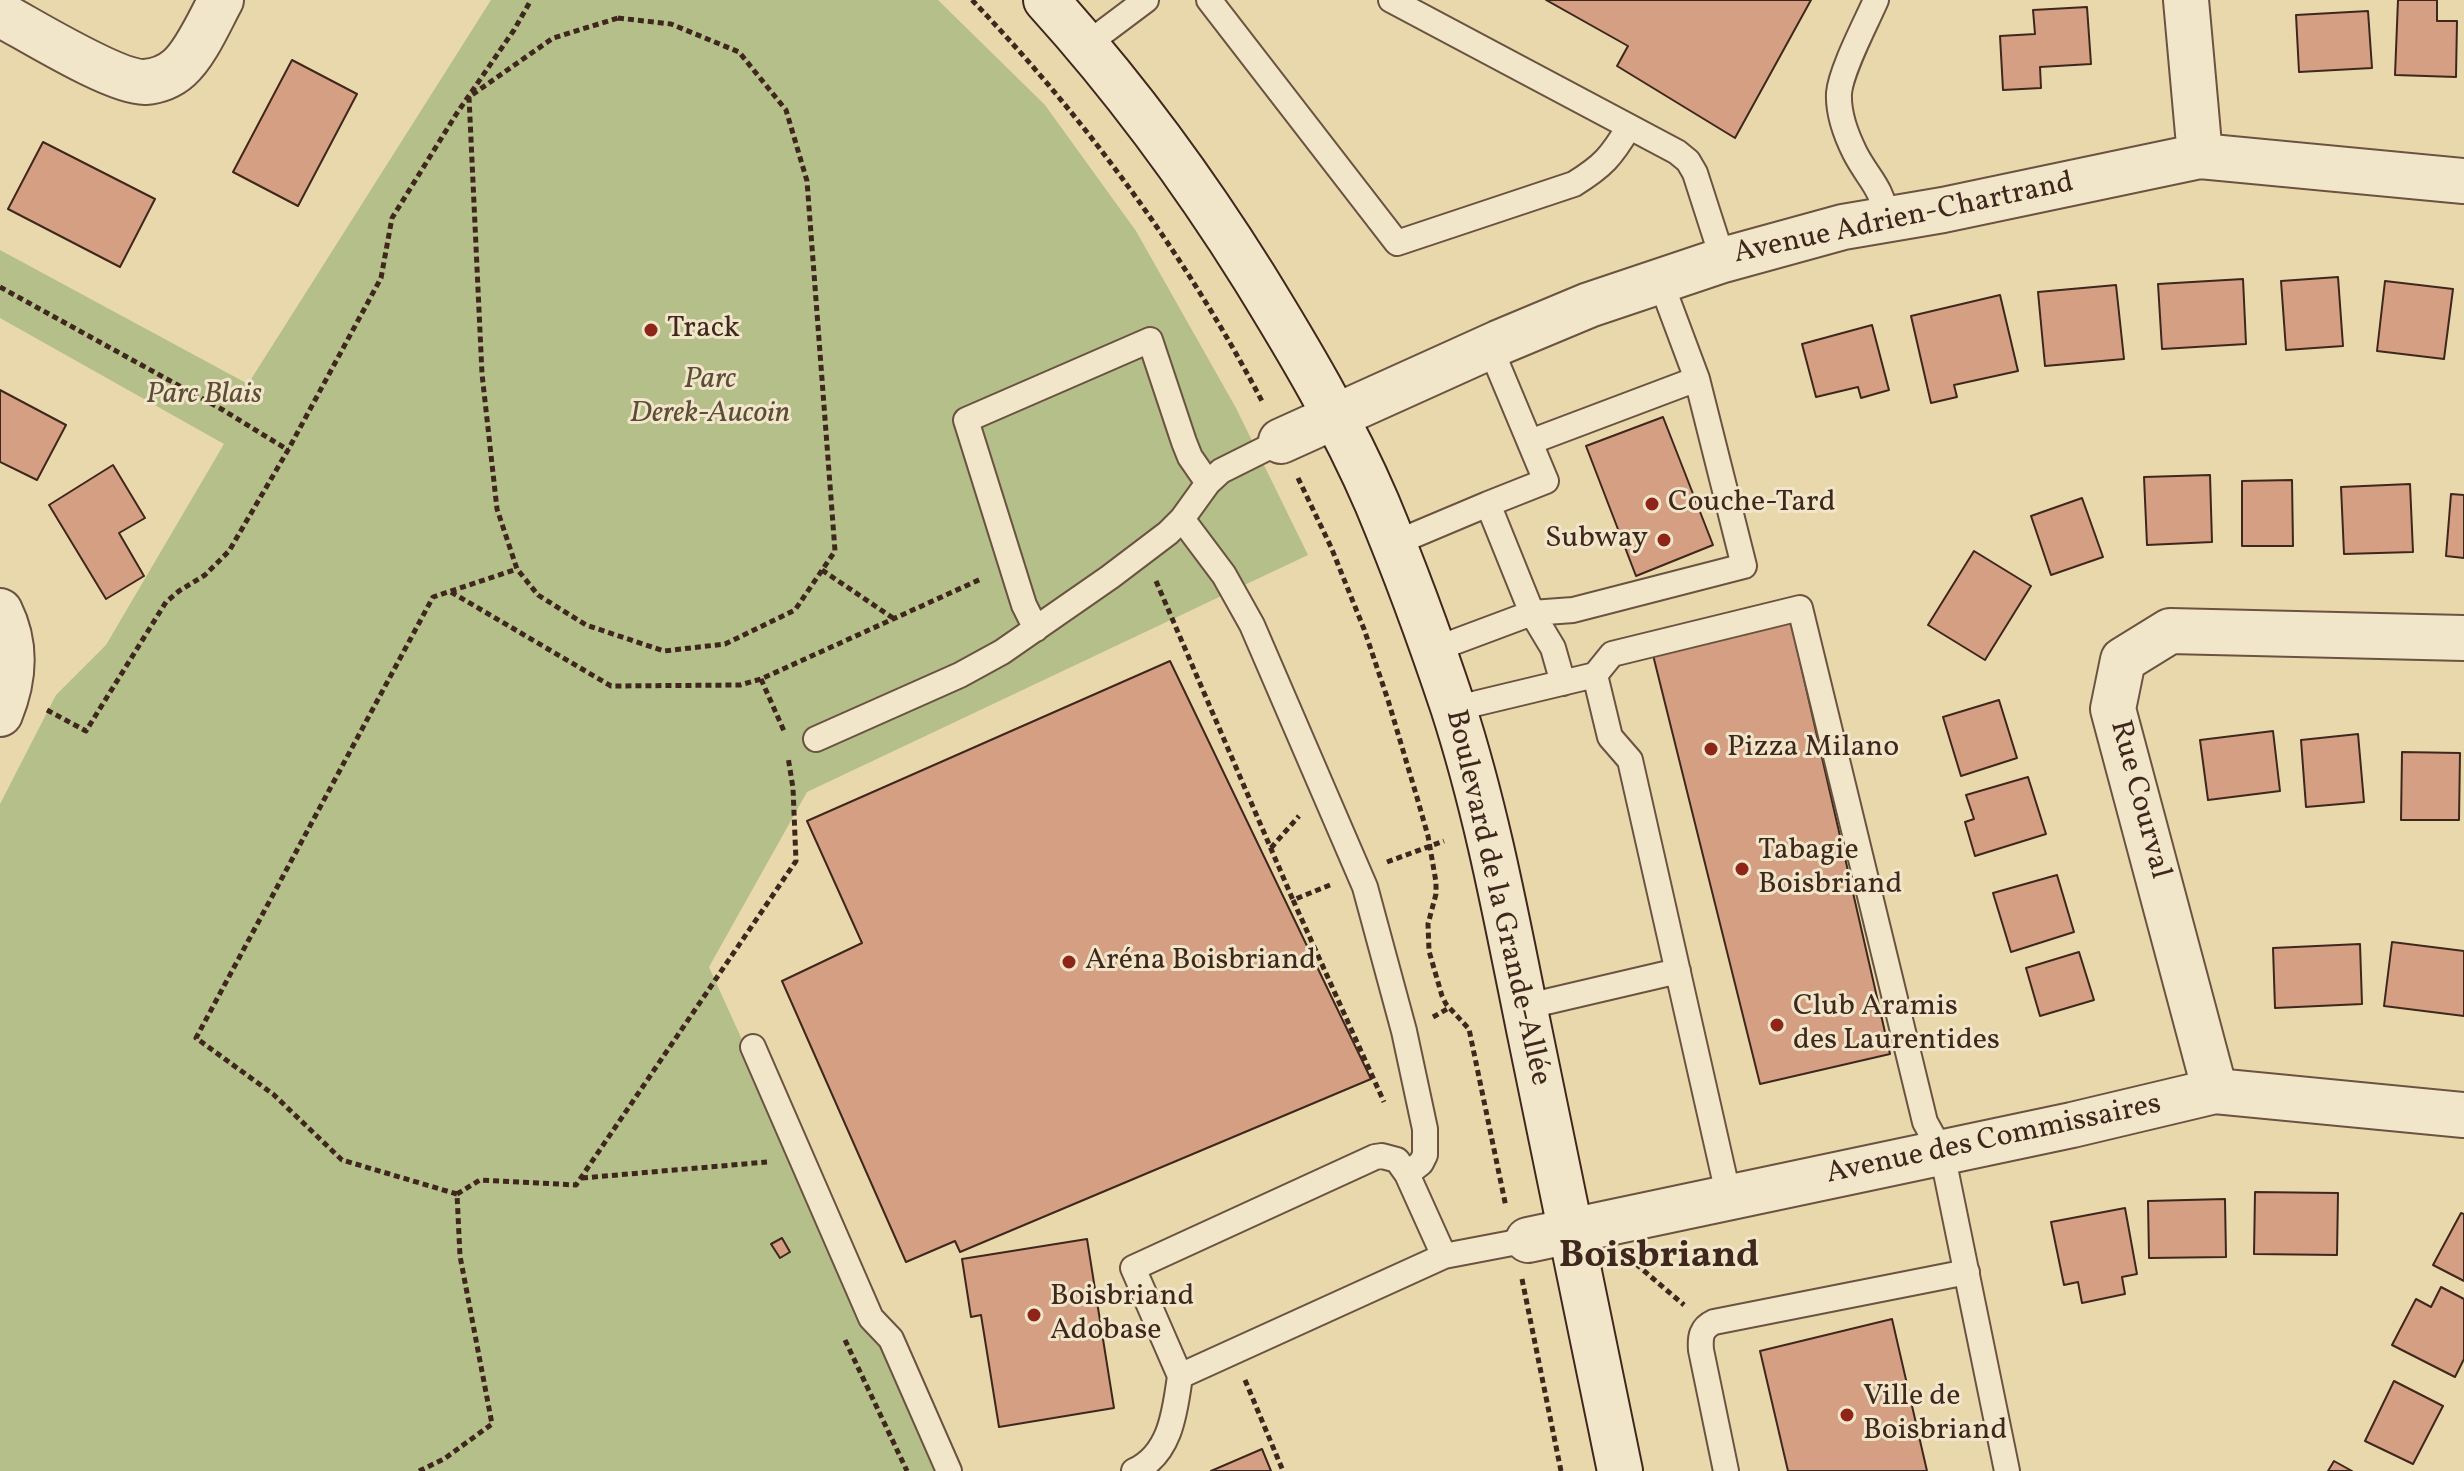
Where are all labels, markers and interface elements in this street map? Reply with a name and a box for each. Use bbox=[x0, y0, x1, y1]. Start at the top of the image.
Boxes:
street label: Avenue Adrien-Chartrand bbox=[1731, 166, 2077, 274]
place label: Track bbox=[667, 312, 740, 348]
marker: Track bbox=[642, 321, 660, 339]
park label: Parc Derek-Aucoin bbox=[630, 363, 790, 434]
park label: Parc Blais bbox=[146, 378, 262, 414]
place label: Couche-Tard bbox=[1668, 486, 1836, 522]
marker: Couche-Tard bbox=[1643, 495, 1661, 513]
place label: Subway bbox=[1545, 522, 1648, 558]
marker: Subway bbox=[1655, 531, 1673, 549]
street label: Boulevard de la Grande-Allée bbox=[1435, 707, 1557, 1089]
street label: Rue Courval bbox=[2100, 717, 2176, 883]
place label: Pizza Milano bbox=[1727, 731, 1899, 767]
marker: Pizza Milano bbox=[1702, 740, 1720, 758]
place label: Tabagie Boisbriand bbox=[1758, 834, 1902, 904]
marker: Tabagie Boisbriand bbox=[1733, 860, 1751, 878]
place label: Aréna Boisbriand bbox=[1085, 944, 1316, 980]
marker: Aréna Boisbriand bbox=[1060, 953, 1078, 971]
place label: Club Aramis des Laurentides bbox=[1793, 990, 2000, 1060]
marker: Club Aramis des Laurentides bbox=[1768, 1016, 1786, 1034]
street label: Avenue des Commissaires bbox=[1823, 1088, 2165, 1194]
district label: Boisbriand bbox=[1559, 1236, 1759, 1282]
place label: Boisbriand Adobase bbox=[1050, 1280, 1194, 1350]
marker: Boisbriand Adobase bbox=[1025, 1306, 1043, 1324]
place label: Ville de Boisbriand bbox=[1863, 1380, 2007, 1450]
marker: Ville de Boisbriand bbox=[1838, 1406, 1856, 1424]

